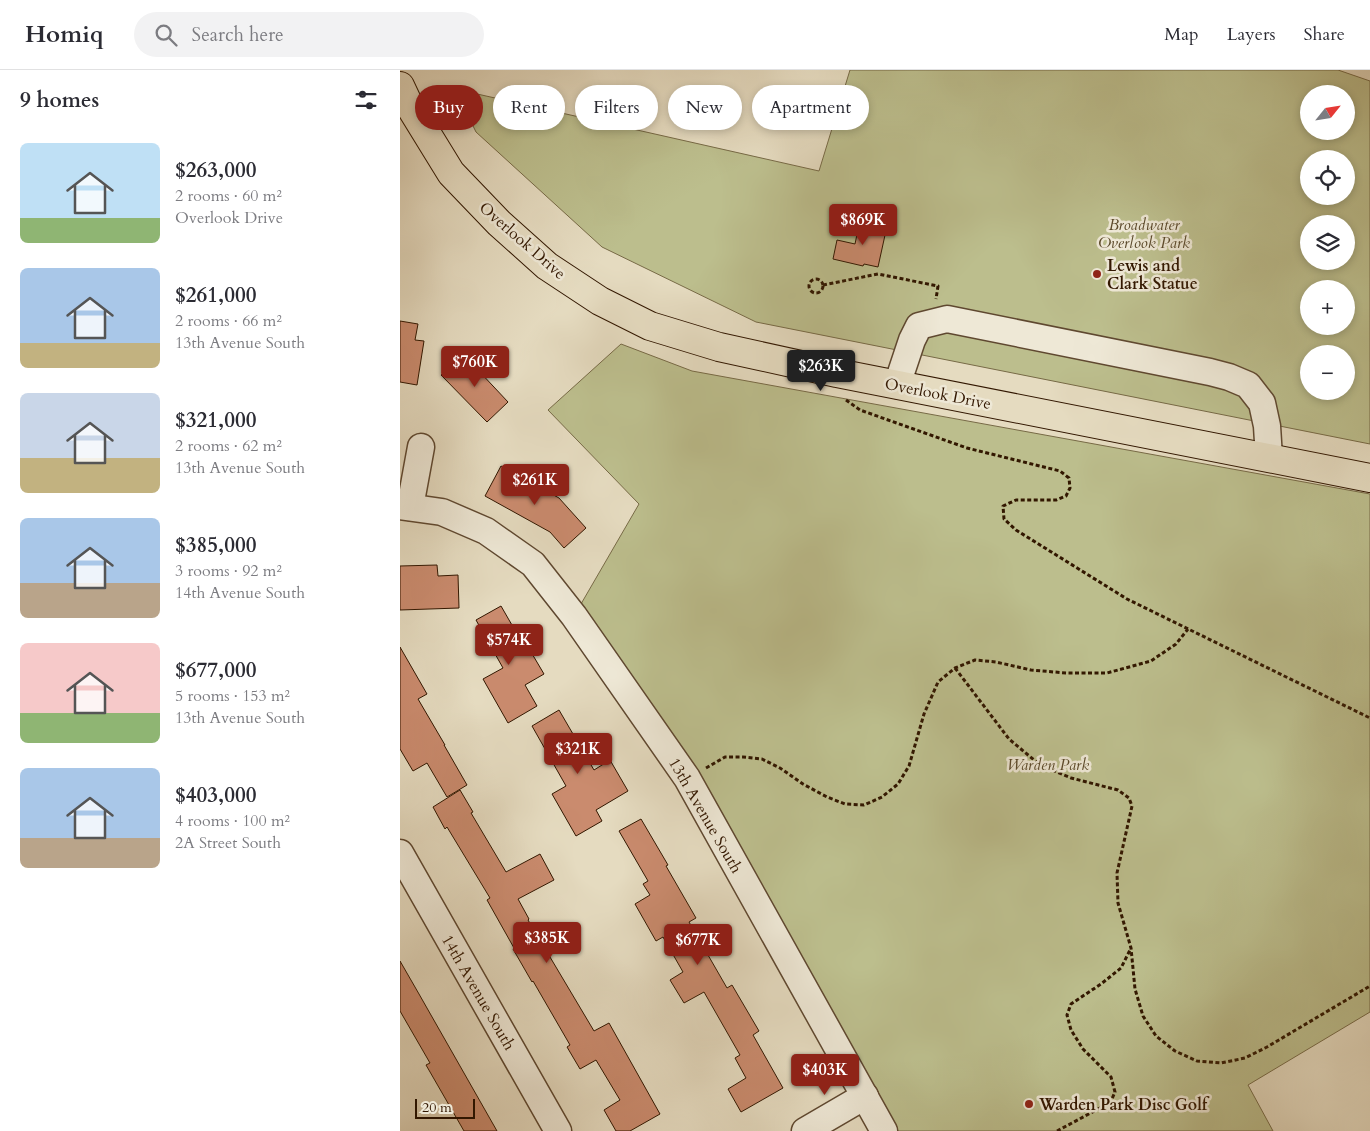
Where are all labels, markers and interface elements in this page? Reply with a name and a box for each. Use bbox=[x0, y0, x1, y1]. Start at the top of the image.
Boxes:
search box bbox=[134, 12, 484, 57]
text: Homiq bbox=[25, 18, 104, 51]
icon: search bbox=[152, 21, 180, 49]
text: Search here bbox=[192, 22, 284, 48]
text: Map bbox=[1164, 22, 1199, 47]
text: Layers bbox=[1227, 22, 1276, 47]
text: Share bbox=[1304, 22, 1345, 47]
chip: Buy bbox=[415, 85, 483, 130]
chip: Rent bbox=[493, 85, 565, 130]
chip: Filters bbox=[575, 85, 658, 130]
chip: New bbox=[668, 85, 742, 130]
chip: Apartment bbox=[752, 85, 869, 130]
north arrow bbox=[1300, 85, 1355, 140]
map controls bbox=[1300, 85, 1355, 400]
text: 9 homes bbox=[20, 86, 99, 115]
icon: filters bbox=[352, 86, 380, 114]
button: locate bbox=[1300, 150, 1355, 205]
text: $263,000 bbox=[175, 156, 256, 185]
icon: home bbox=[60, 163, 120, 223]
text: 2 rooms · 60 m² bbox=[175, 185, 282, 207]
street label: Overlook Drive bbox=[474, 197, 570, 284]
pin: $869K bbox=[828, 204, 898, 246]
text: Overlook Drive bbox=[175, 207, 283, 229]
text: $869K bbox=[840, 209, 886, 231]
park label: Broadwater Overlook Park bbox=[1098, 214, 1190, 254]
button: layers bbox=[1300, 215, 1355, 270]
place label: Lewis and Clark Statue bbox=[1107, 255, 1198, 295]
marker: Lewis and Clark Statue bbox=[1091, 268, 1103, 280]
button: + bbox=[1300, 280, 1355, 335]
text: $261,000 bbox=[175, 281, 256, 310]
icon: home bbox=[60, 288, 120, 348]
text: 2 rooms · 66 m² bbox=[175, 310, 282, 332]
text: 13th Avenue South bbox=[175, 332, 305, 354]
button: − bbox=[1300, 345, 1355, 400]
pin: $760K bbox=[440, 346, 510, 388]
pin: $263K bbox=[786, 350, 856, 392]
text: $760K bbox=[452, 351, 498, 373]
text: $263K bbox=[798, 355, 844, 377]
street label: Overlook Drive bbox=[883, 373, 993, 415]
text: $321,000 bbox=[175, 406, 256, 435]
icon: home bbox=[60, 413, 120, 473]
text: 2 rooms · 62 m² bbox=[175, 435, 282, 457]
text: 13th Avenue South bbox=[175, 457, 305, 479]
pin: $261K bbox=[500, 464, 570, 506]
text: $261K bbox=[512, 469, 558, 491]
text: $385,000 bbox=[175, 531, 256, 560]
icon: home bbox=[60, 538, 120, 598]
text: 3 rooms · 92 m² bbox=[175, 560, 282, 582]
text: 14th Avenue South bbox=[175, 582, 305, 604]
pin: $574K bbox=[474, 624, 544, 666]
text: $574K bbox=[486, 629, 532, 651]
text: $677,000 bbox=[175, 656, 256, 685]
icon: home bbox=[60, 663, 120, 723]
text: 5 rooms · 153 m² bbox=[175, 685, 290, 707]
text: 13th Avenue South bbox=[175, 707, 305, 729]
pin: $321K bbox=[543, 732, 613, 775]
text: $321K bbox=[555, 738, 601, 760]
street label: 13th Avenue South bbox=[663, 754, 747, 877]
park label: Warden Park bbox=[1007, 754, 1089, 776]
text: $403,000 bbox=[175, 781, 256, 810]
icon: home bbox=[60, 788, 120, 848]
text: 4 rooms · 100 m² bbox=[175, 810, 290, 832]
text: 2A Street South bbox=[175, 832, 281, 854]
pin: $385K bbox=[512, 922, 582, 964]
pin: $677K bbox=[663, 924, 733, 966]
text: $385K bbox=[524, 927, 570, 949]
text: $677K bbox=[675, 929, 721, 951]
street label: 14th Avenue South bbox=[436, 931, 520, 1054]
pin: $403K bbox=[790, 1054, 860, 1096]
text: $403K bbox=[802, 1059, 848, 1081]
place label: Warden Park Disc Golf bbox=[1038, 1094, 1210, 1116]
scale bar bbox=[415, 1096, 475, 1119]
text: 20 m bbox=[422, 1098, 452, 1117]
marker: Warden Park Disc Golf bbox=[1023, 1098, 1035, 1110]

